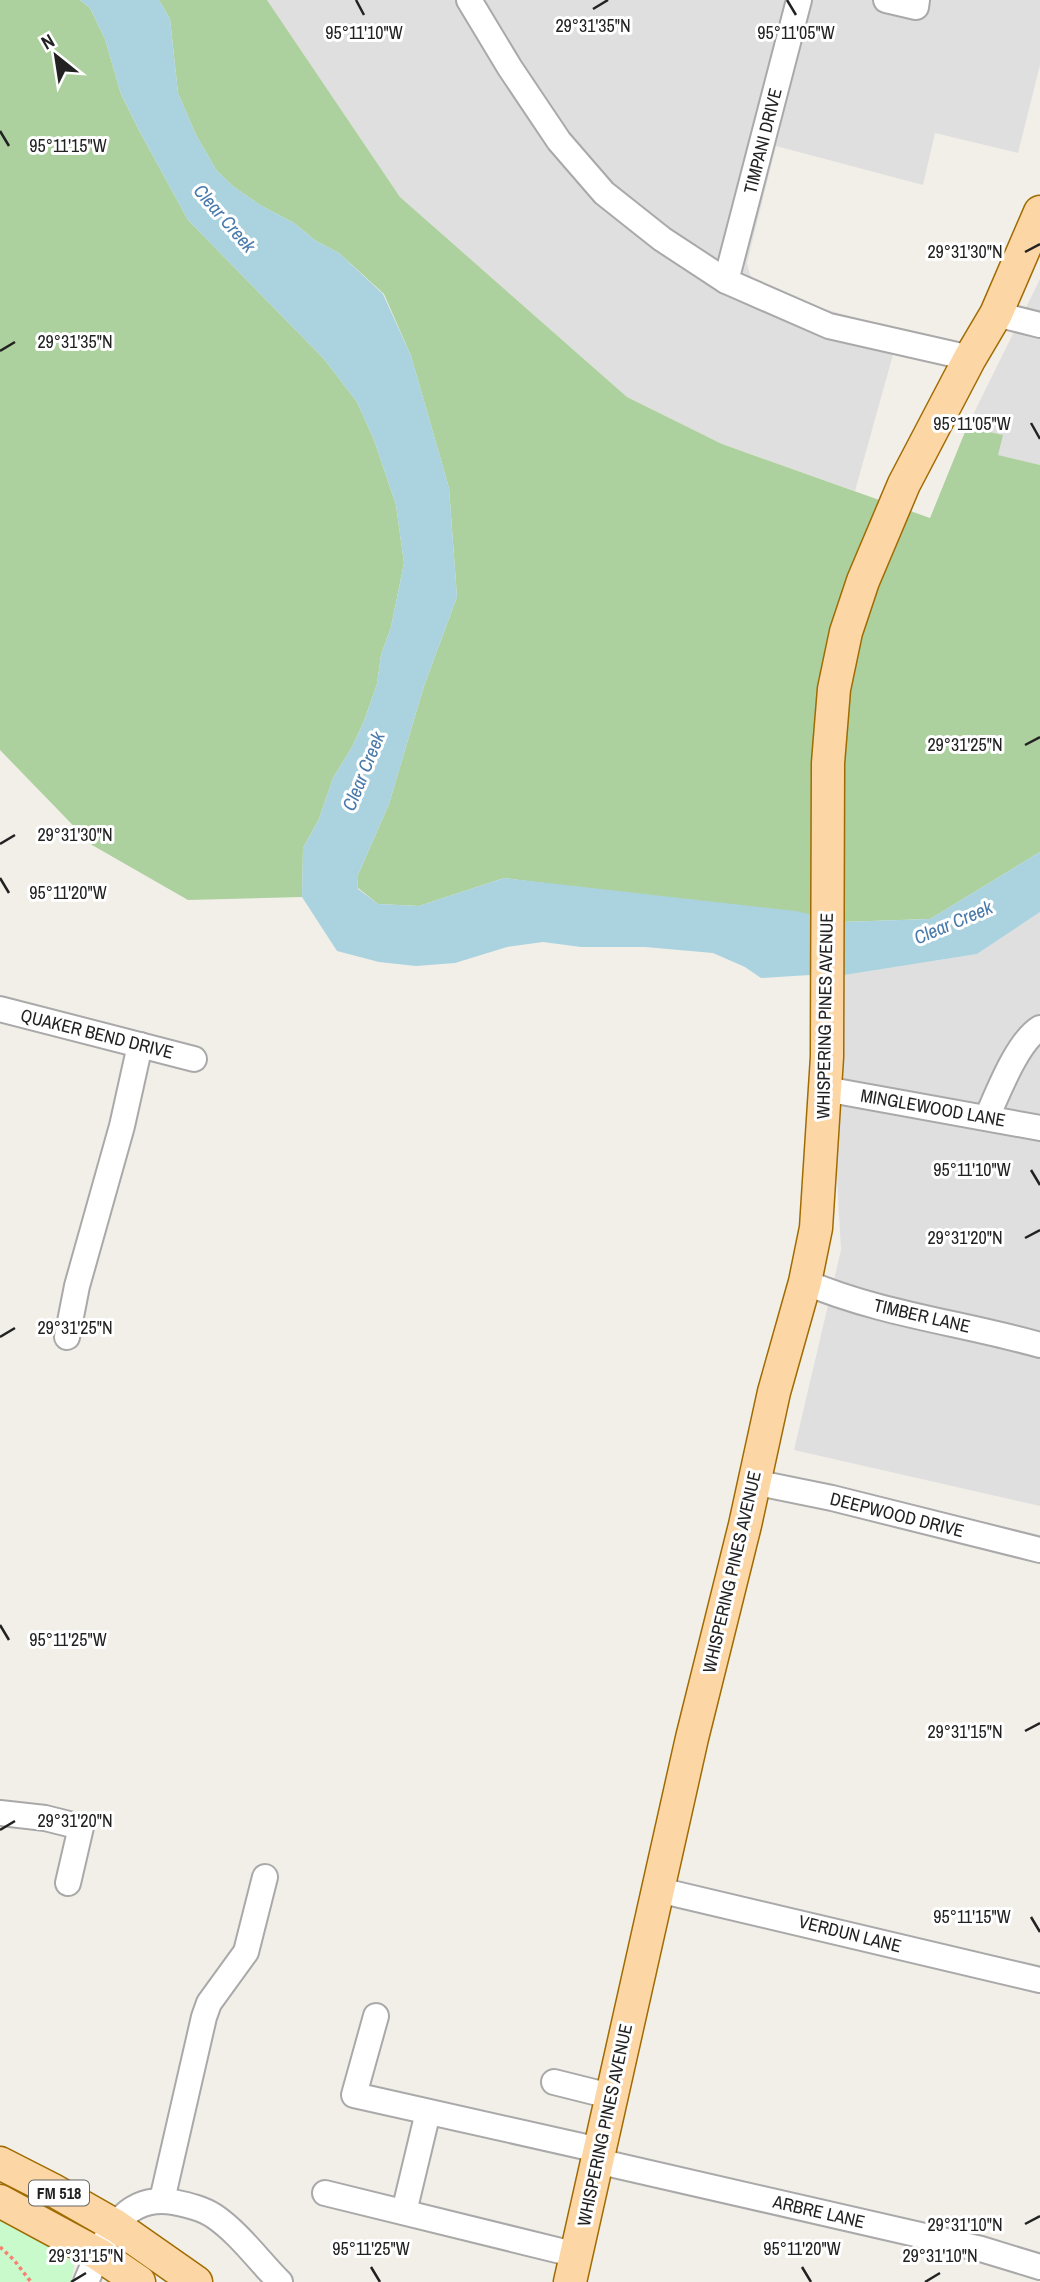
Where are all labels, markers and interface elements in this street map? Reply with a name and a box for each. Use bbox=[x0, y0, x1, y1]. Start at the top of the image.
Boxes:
text: 29°31'35"N bbox=[555, 13, 631, 38]
text: 95°11'10"W bbox=[325, 20, 403, 45]
text: 95°11'05"W bbox=[757, 20, 835, 45]
north arrow bbox=[21, 21, 91, 91]
text: N bbox=[36, 27, 59, 55]
street label: TIMPANI DRIVE bbox=[737, 85, 788, 196]
text: 95°11'15"W bbox=[29, 133, 107, 158]
water label: Clear Creek bbox=[188, 178, 263, 259]
text: 29°31'30"N bbox=[927, 239, 1003, 264]
text: 29°31'35"N bbox=[37, 329, 113, 354]
text: 95°11'05"W bbox=[933, 411, 1011, 436]
water label: Clear Creek bbox=[335, 726, 391, 814]
text: 29°31'25"N bbox=[927, 732, 1003, 757]
text: 29°31'30"N bbox=[37, 822, 113, 847]
text: 95°11'20"W bbox=[29, 880, 107, 905]
water label: Clear Creek bbox=[910, 893, 997, 950]
street label: WHISPERING PINES AVENUE bbox=[810, 913, 839, 1119]
street label: QUAKER BEND DRIVE bbox=[18, 1002, 176, 1065]
street label: MINGLEWOOD LANE bbox=[859, 1082, 1008, 1133]
text: 95°11'10"W bbox=[933, 1157, 1011, 1182]
text: 29°31'20"N bbox=[927, 1225, 1003, 1250]
street label: TIMBER LANE bbox=[871, 1292, 973, 1339]
text: 29°31'25"N bbox=[37, 1315, 113, 1340]
street label: WHISPERING PINES AVENUE bbox=[696, 1468, 767, 1675]
street label: DEEPWOOD DRIVE bbox=[828, 1486, 967, 1543]
text: 95°11'25"W bbox=[29, 1627, 107, 1652]
text: 29°31'15"N bbox=[927, 1719, 1003, 1744]
text: 29°31'20"N bbox=[37, 1808, 113, 1833]
text: 95°11'15"W bbox=[933, 1904, 1011, 1929]
street label: VERDUN LANE bbox=[796, 1909, 904, 1958]
street label: WHISPERING PINES AVENUE bbox=[571, 2021, 638, 2228]
road number: FM 518 bbox=[29, 2180, 89, 2206]
street label: ARBRE LANE bbox=[770, 2189, 867, 2234]
text: 29°31'10"N bbox=[927, 2212, 1003, 2237]
text: 95°11'25"W bbox=[332, 2236, 410, 2261]
text: 95°11'20"W bbox=[763, 2236, 841, 2261]
text: 29°31'15"N bbox=[48, 2243, 124, 2268]
text: 29°31'10"N bbox=[902, 2243, 978, 2268]

